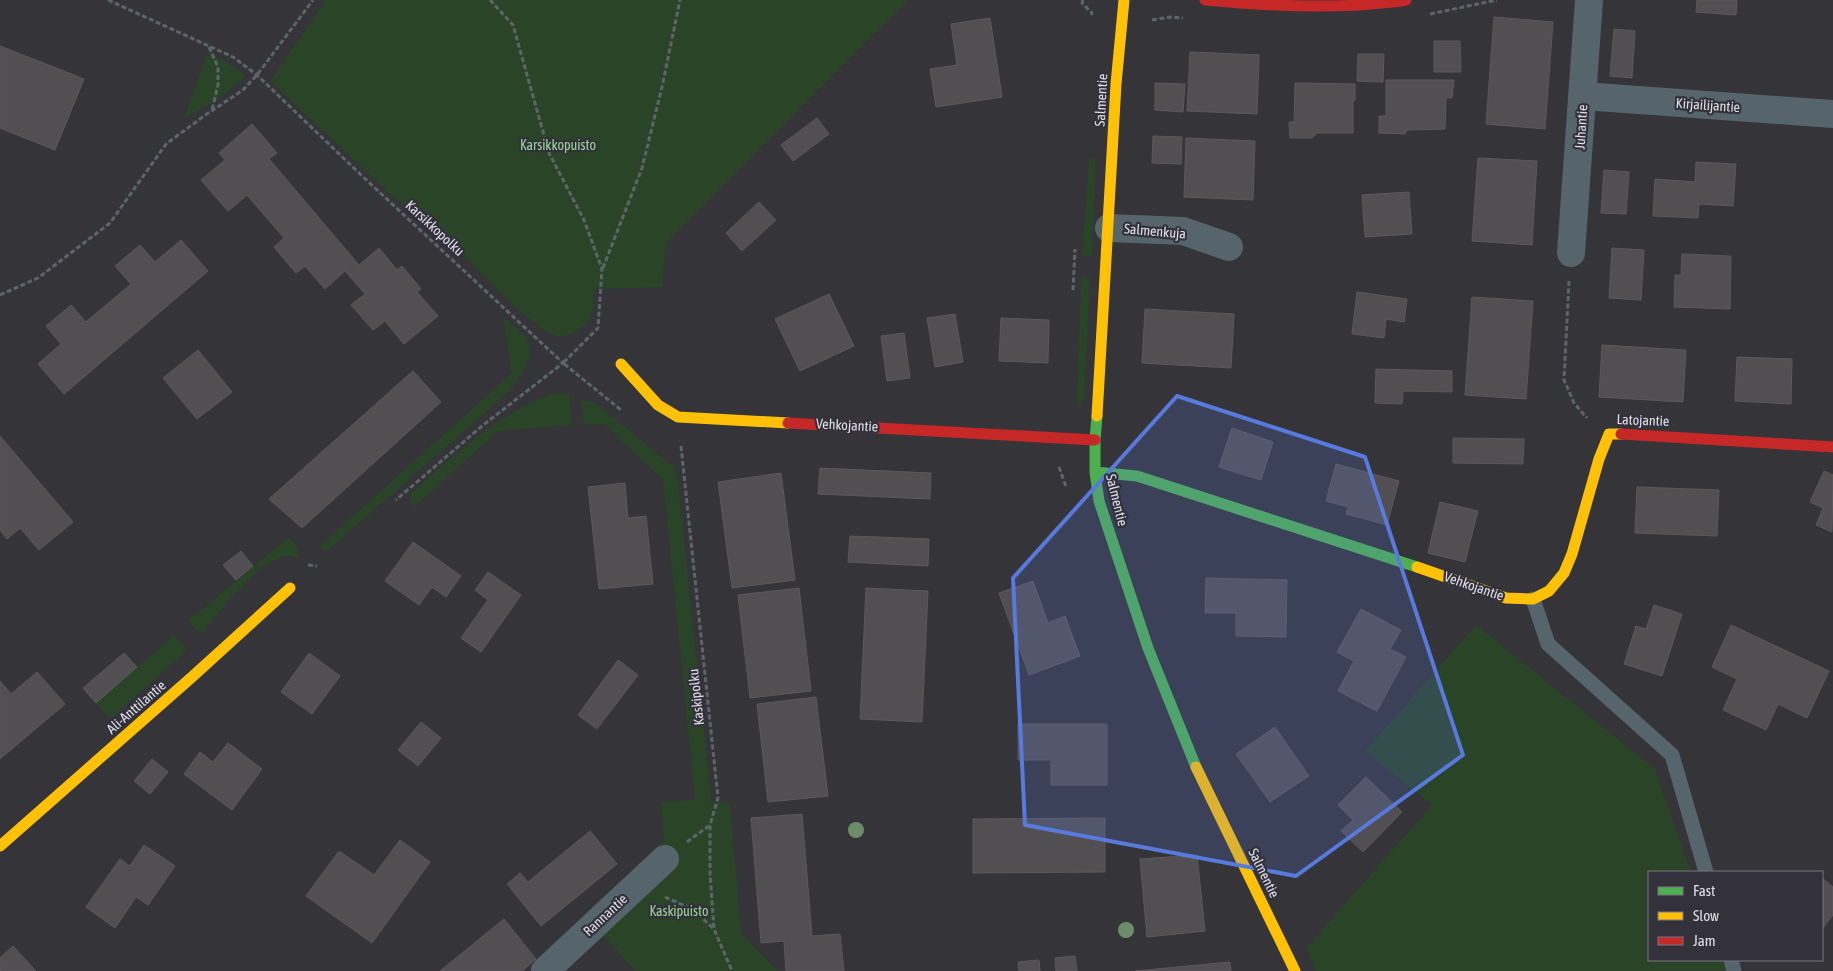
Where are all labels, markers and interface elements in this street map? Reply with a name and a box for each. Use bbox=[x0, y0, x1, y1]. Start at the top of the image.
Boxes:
street label: Salmentie bbox=[1092, 73, 1110, 127]
street label: Kirjailijantie bbox=[1675, 95, 1741, 115]
street label: Juhantie bbox=[1571, 104, 1591, 150]
park label: Karsikkopuisto bbox=[520, 137, 596, 153]
street label: Karsikkopolku bbox=[403, 197, 467, 259]
street label: Salmenkuja bbox=[1123, 220, 1187, 242]
street label: Latojantie bbox=[1616, 411, 1670, 429]
street label: Vehkojantie bbox=[816, 415, 878, 435]
street label: Salmentie bbox=[1103, 472, 1131, 528]
street label: Vehkojantie bbox=[1442, 568, 1506, 604]
street label: Kaskipolku bbox=[685, 668, 707, 726]
street label: Ali-Anttilantie bbox=[103, 677, 169, 737]
street label: Salmentie bbox=[1245, 846, 1283, 900]
legend bbox=[1648, 871, 1823, 961]
text: Fast bbox=[1693, 882, 1715, 899]
street label: Rannantie bbox=[580, 891, 630, 939]
park label: Kaskipuisto bbox=[649, 903, 709, 919]
text: Slow bbox=[1693, 907, 1719, 924]
text: Jam bbox=[1693, 932, 1716, 949]

